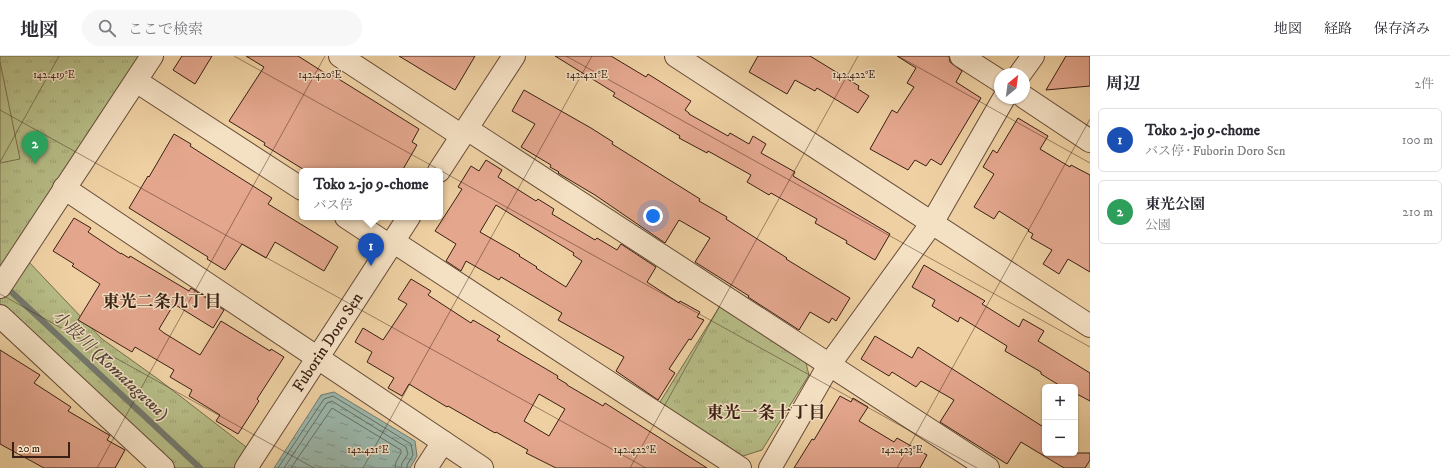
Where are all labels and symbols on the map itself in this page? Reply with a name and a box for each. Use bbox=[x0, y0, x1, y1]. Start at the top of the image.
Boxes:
north arrow bbox=[994, 68, 1030, 104]
text: 142.419°E bbox=[33, 69, 75, 81]
text: 142.420°E bbox=[298, 69, 342, 81]
text: 142.421°E bbox=[566, 69, 608, 81]
text: 142.422°E bbox=[833, 69, 875, 81]
pin: 2 bbox=[22, 131, 48, 164]
your location bbox=[643, 206, 663, 226]
pin: 1 bbox=[358, 233, 384, 266]
street label: Fuborin Doro Sen bbox=[288, 288, 368, 396]
district label: 東光二条九丁目 bbox=[103, 291, 222, 313]
water label: 小股川 (Komatagawa) bbox=[47, 305, 173, 425]
district label: 東光一条十丁目 bbox=[707, 402, 826, 424]
scale bar bbox=[12, 440, 70, 459]
text: 142.421°E bbox=[347, 444, 389, 456]
text: 142.422°E bbox=[614, 444, 656, 456]
text: 142.423°E bbox=[881, 444, 923, 456]

